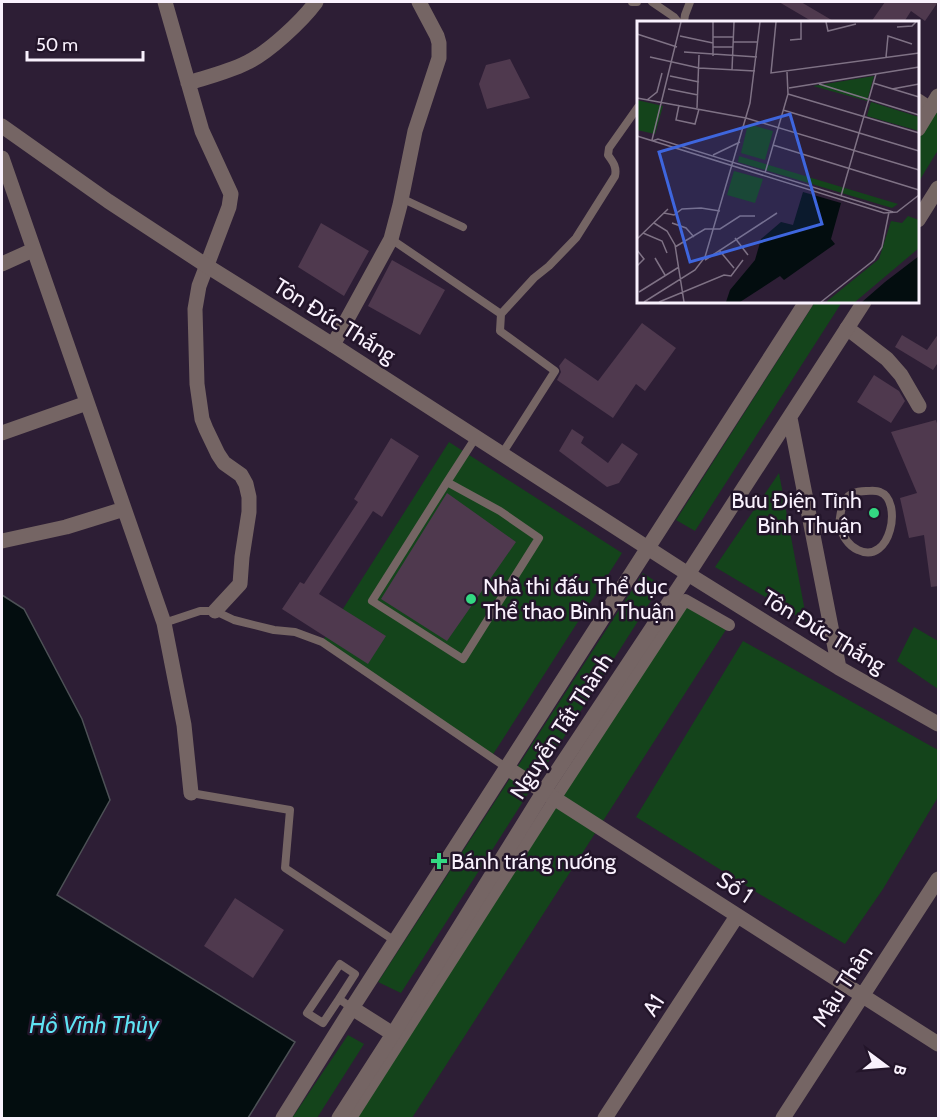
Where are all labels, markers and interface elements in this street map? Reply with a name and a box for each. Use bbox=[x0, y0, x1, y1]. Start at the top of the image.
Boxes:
inset map bbox=[637, 21, 919, 303]
scale bar bbox=[27, 24, 142, 62]
text: 50 m bbox=[36, 34, 78, 56]
street label: Tôn Đức Thắng bbox=[269, 272, 402, 369]
place label: Bưu Điện Tỉnh Bình Thuận bbox=[731, 487, 862, 539]
marker: Bưu Điện Tỉnh Bình Thuận bbox=[867, 506, 881, 520]
place label: Nhà thi đấu Thể dục Thể thao Bình Thuận bbox=[483, 573, 674, 625]
street label: Tôn Đức Thắng bbox=[757, 584, 891, 679]
marker: Nhà thi đấu Thể dục Thể thao Bình Thuận bbox=[464, 592, 478, 606]
street label: Nguyễn Tất Thành bbox=[504, 648, 619, 804]
place label: Bánh tráng nướng bbox=[451, 848, 617, 875]
marker: Bánh tráng nướng bbox=[432, 854, 446, 868]
street label: Số 1 bbox=[712, 866, 758, 909]
street label: Mậu Thân bbox=[806, 941, 879, 1032]
street label: A1 bbox=[637, 989, 670, 1021]
water label: Hồ Vĩnh Thủy bbox=[29, 1010, 160, 1039]
north arrow bbox=[856, 1036, 916, 1096]
text: B bbox=[889, 1063, 910, 1077]

